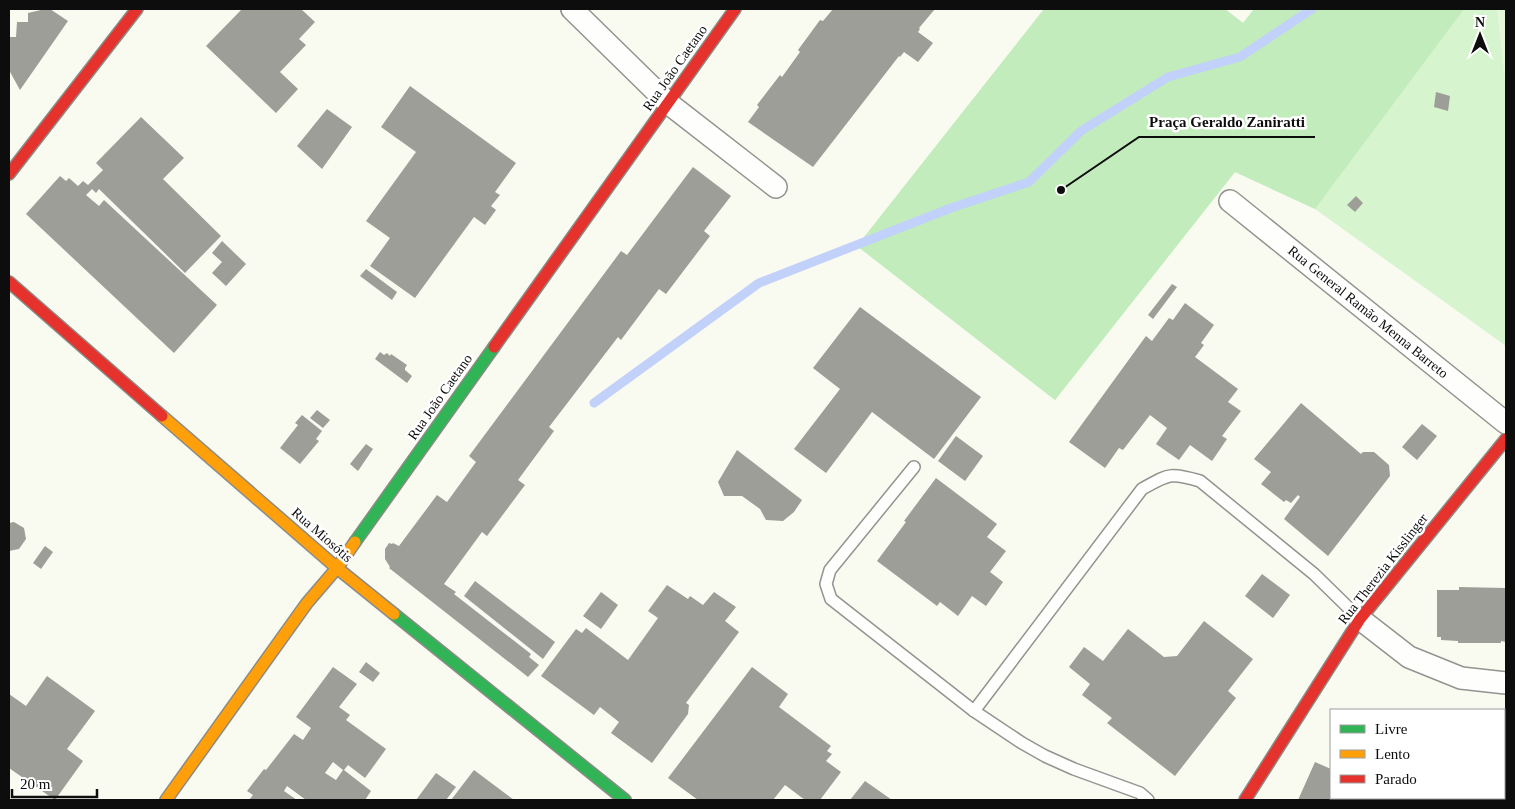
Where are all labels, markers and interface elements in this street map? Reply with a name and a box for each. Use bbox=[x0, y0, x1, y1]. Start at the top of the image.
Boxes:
north arrow bbox=[1455, 10, 1505, 60]
text: N bbox=[1475, 15, 1485, 30]
street label: Rua João Caetano bbox=[640, 22, 710, 114]
callout: Praça Geraldo Zaniratti bbox=[1139, 107, 1315, 137]
text: Praça Geraldo Zaniratti bbox=[1149, 114, 1305, 130]
street label: Rua General Ramão Menna Barreto bbox=[1285, 243, 1451, 381]
street label: Rua João Caetano bbox=[405, 351, 475, 443]
street label: Rua Miosótis bbox=[289, 505, 355, 565]
street label: Rua Therezia Kisslinger bbox=[1335, 511, 1431, 627]
legend bbox=[1330, 709, 1505, 799]
text: Livre bbox=[1375, 721, 1408, 737]
text: Lento bbox=[1375, 746, 1410, 762]
scale bar bbox=[12, 766, 98, 798]
text: Parado bbox=[1375, 771, 1417, 787]
text: 20 m bbox=[20, 776, 51, 792]

